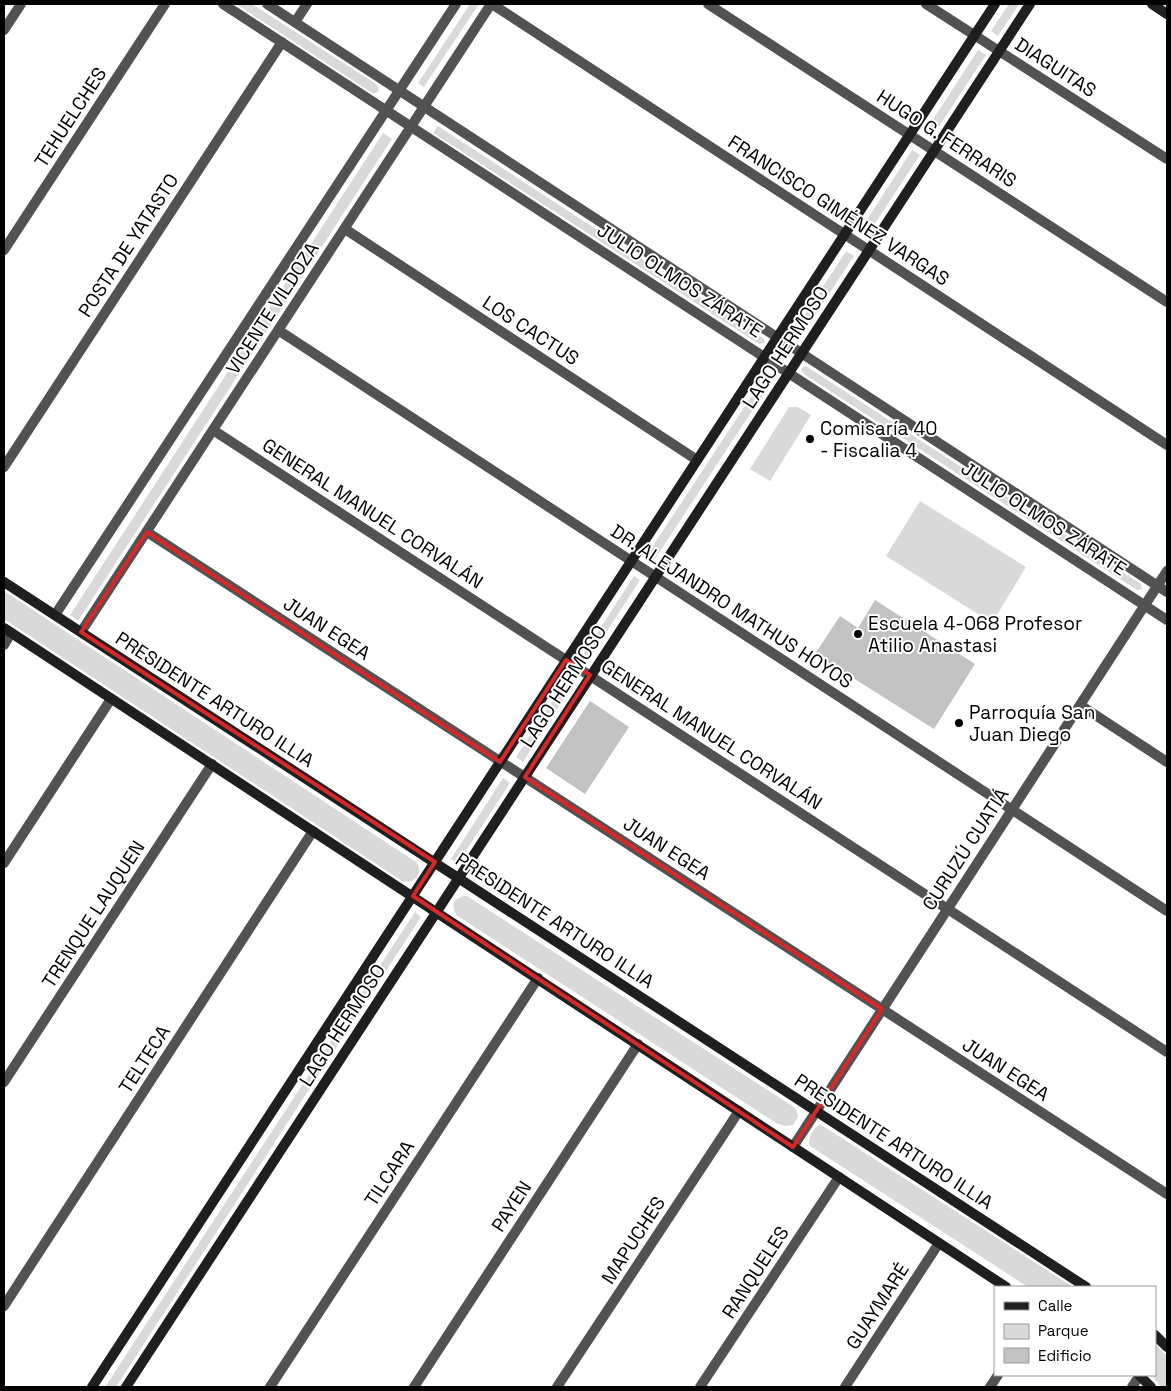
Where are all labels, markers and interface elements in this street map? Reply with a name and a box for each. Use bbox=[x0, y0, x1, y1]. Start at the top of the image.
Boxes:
street label: DIAGUITAS bbox=[1010, 32, 1101, 103]
street label: TEHUELCHES bbox=[29, 62, 112, 172]
street label: HUGO G. FERRARIS bbox=[872, 84, 1021, 193]
street label: FRANCISCO GIMÉNEZ VARGAS bbox=[723, 129, 954, 291]
street label: POSTA DE YATASTO bbox=[73, 169, 184, 322]
street label: JULIO OLMOS ZÁRATE bbox=[592, 217, 767, 343]
street label: VICENTE VILDOZA bbox=[220, 237, 325, 379]
street label: LAGO HERMOSO bbox=[737, 281, 834, 413]
street label: LOS CACTUS bbox=[478, 290, 584, 371]
place label: Comisaría 40 - Fiscalia 4 bbox=[820, 416, 937, 463]
street label: GENERAL MANUEL CORVALÁN bbox=[257, 432, 488, 594]
marker: Comisaría 40 - Fiscalia 4 bbox=[804, 433, 816, 445]
street label: JULIO OLMOS ZÁRATE bbox=[956, 455, 1131, 581]
street label: DR. ALEJANDRO MATHUS HOYOS bbox=[606, 519, 858, 694]
street label: JUAN EGEA bbox=[278, 591, 375, 666]
place label: Escuela 4-068 Profesor Atilio Anastasi bbox=[868, 611, 1082, 658]
street label: LAGO HERMOSO bbox=[515, 620, 612, 752]
street label: PRESIDENTE ARTURO ILLIA bbox=[111, 626, 319, 773]
marker: Escuela 4-068 Profesor Atilio Anastasi bbox=[852, 628, 864, 640]
street label: GENERAL MANUEL CORVALÁN bbox=[596, 653, 827, 815]
place label: Parroquía San Juan Diego bbox=[969, 700, 1095, 747]
marker: Parroquía San Juan Diego bbox=[953, 717, 965, 729]
street label: CURUZÚ CUATIÁ bbox=[917, 783, 1014, 915]
street label: JUAN EGEA bbox=[618, 811, 715, 886]
street label: TRENQUE LAUQUEN bbox=[36, 836, 150, 993]
street label: PRESIDENTE ARTURO ILLIA bbox=[451, 847, 659, 994]
street label: LAGO HERMOSO bbox=[294, 959, 391, 1091]
street label: TELTECA bbox=[113, 1020, 176, 1098]
street label: JUAN EGEA bbox=[957, 1032, 1054, 1107]
street label: PRESIDENTE ARTURO ILLIA bbox=[790, 1068, 998, 1215]
street label: TILCARA bbox=[359, 1135, 420, 1211]
street label: PAYEN bbox=[486, 1176, 537, 1236]
street label: MAPUCHES bbox=[596, 1192, 671, 1289]
street label: RANQUELES bbox=[716, 1221, 795, 1323]
street label: GUAYMARÉ bbox=[840, 1258, 915, 1354]
legend bbox=[994, 1286, 1156, 1376]
text: Calle bbox=[1038, 1296, 1073, 1315]
text: Parque bbox=[1038, 1321, 1089, 1340]
text: Edificio bbox=[1038, 1346, 1092, 1365]

